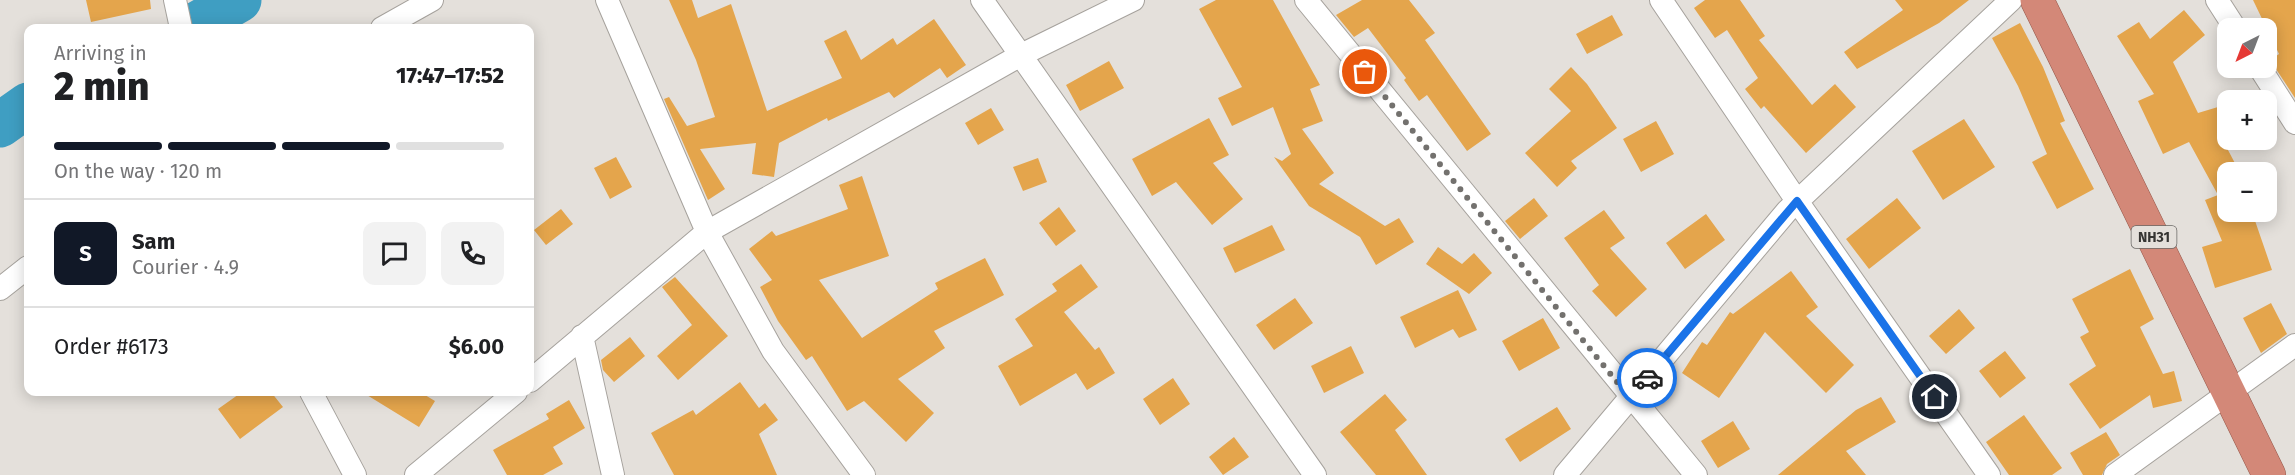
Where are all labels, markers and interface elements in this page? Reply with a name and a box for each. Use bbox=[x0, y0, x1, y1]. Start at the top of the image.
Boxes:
north arrow bbox=[2217, 18, 2277, 78]
map controls bbox=[2217, 18, 2277, 222]
text: Arriving in bbox=[54, 41, 147, 65]
pin bbox=[1339, 46, 1390, 97]
icon: bag bbox=[1348, 55, 1381, 88]
text: 17:47–17:52 bbox=[396, 62, 504, 89]
text: 2 min bbox=[54, 64, 150, 110]
button: + bbox=[2217, 90, 2277, 150]
text: On the way · 120 m bbox=[54, 159, 222, 183]
button: − bbox=[2217, 162, 2277, 222]
button: chat bbox=[363, 222, 426, 285]
button: phone bbox=[441, 222, 504, 285]
road number: NH31 bbox=[2132, 226, 2176, 248]
text: Sam bbox=[132, 228, 175, 255]
text: S bbox=[79, 240, 92, 267]
text: Courier · 4.9 bbox=[132, 255, 239, 279]
text: Order #6173 bbox=[54, 333, 169, 360]
text: $6.00 bbox=[449, 333, 504, 360]
courier bbox=[1617, 348, 1677, 408]
icon: car bbox=[1631, 362, 1664, 395]
pin bbox=[1909, 371, 1960, 422]
icon: home bbox=[1918, 380, 1951, 413]

